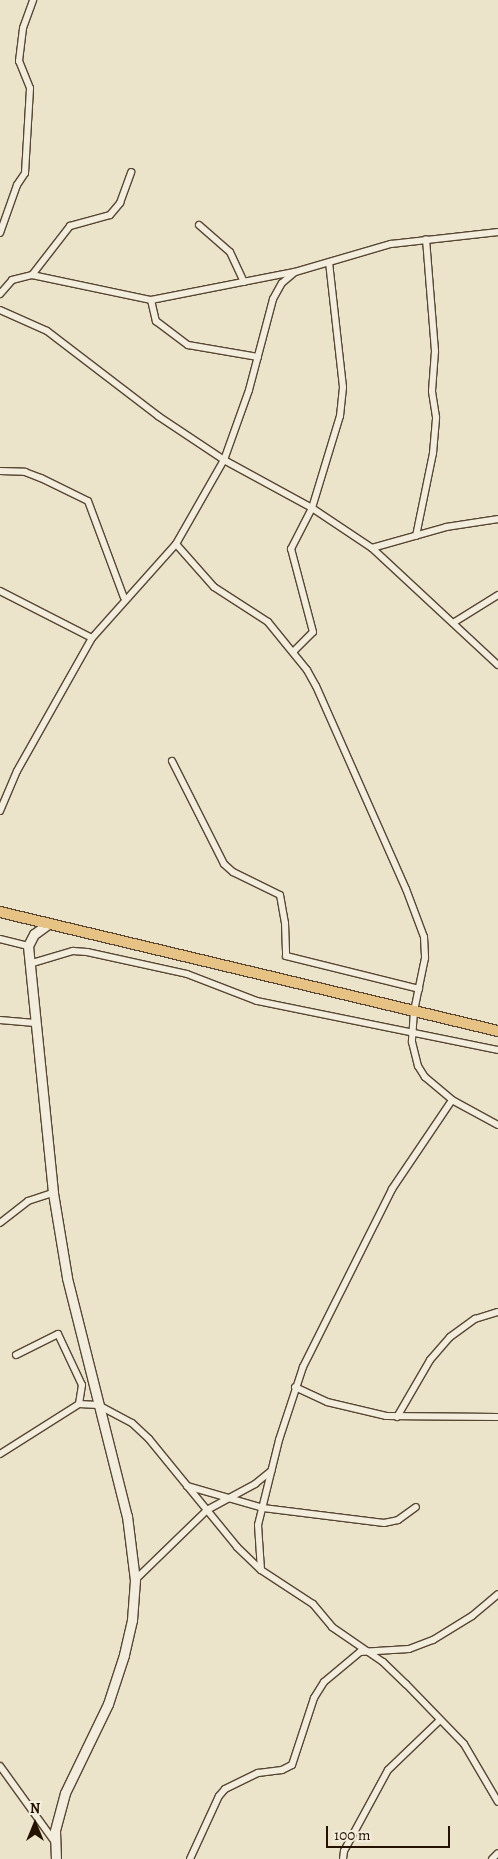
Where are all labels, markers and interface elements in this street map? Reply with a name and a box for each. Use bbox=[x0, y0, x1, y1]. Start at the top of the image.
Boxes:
north arrow bbox=[10, 1799, 60, 1849]
text: N bbox=[30, 1799, 40, 1818]
scale bar bbox=[328, 1816, 452, 1848]
text: 100 m bbox=[334, 1825, 371, 1845]

